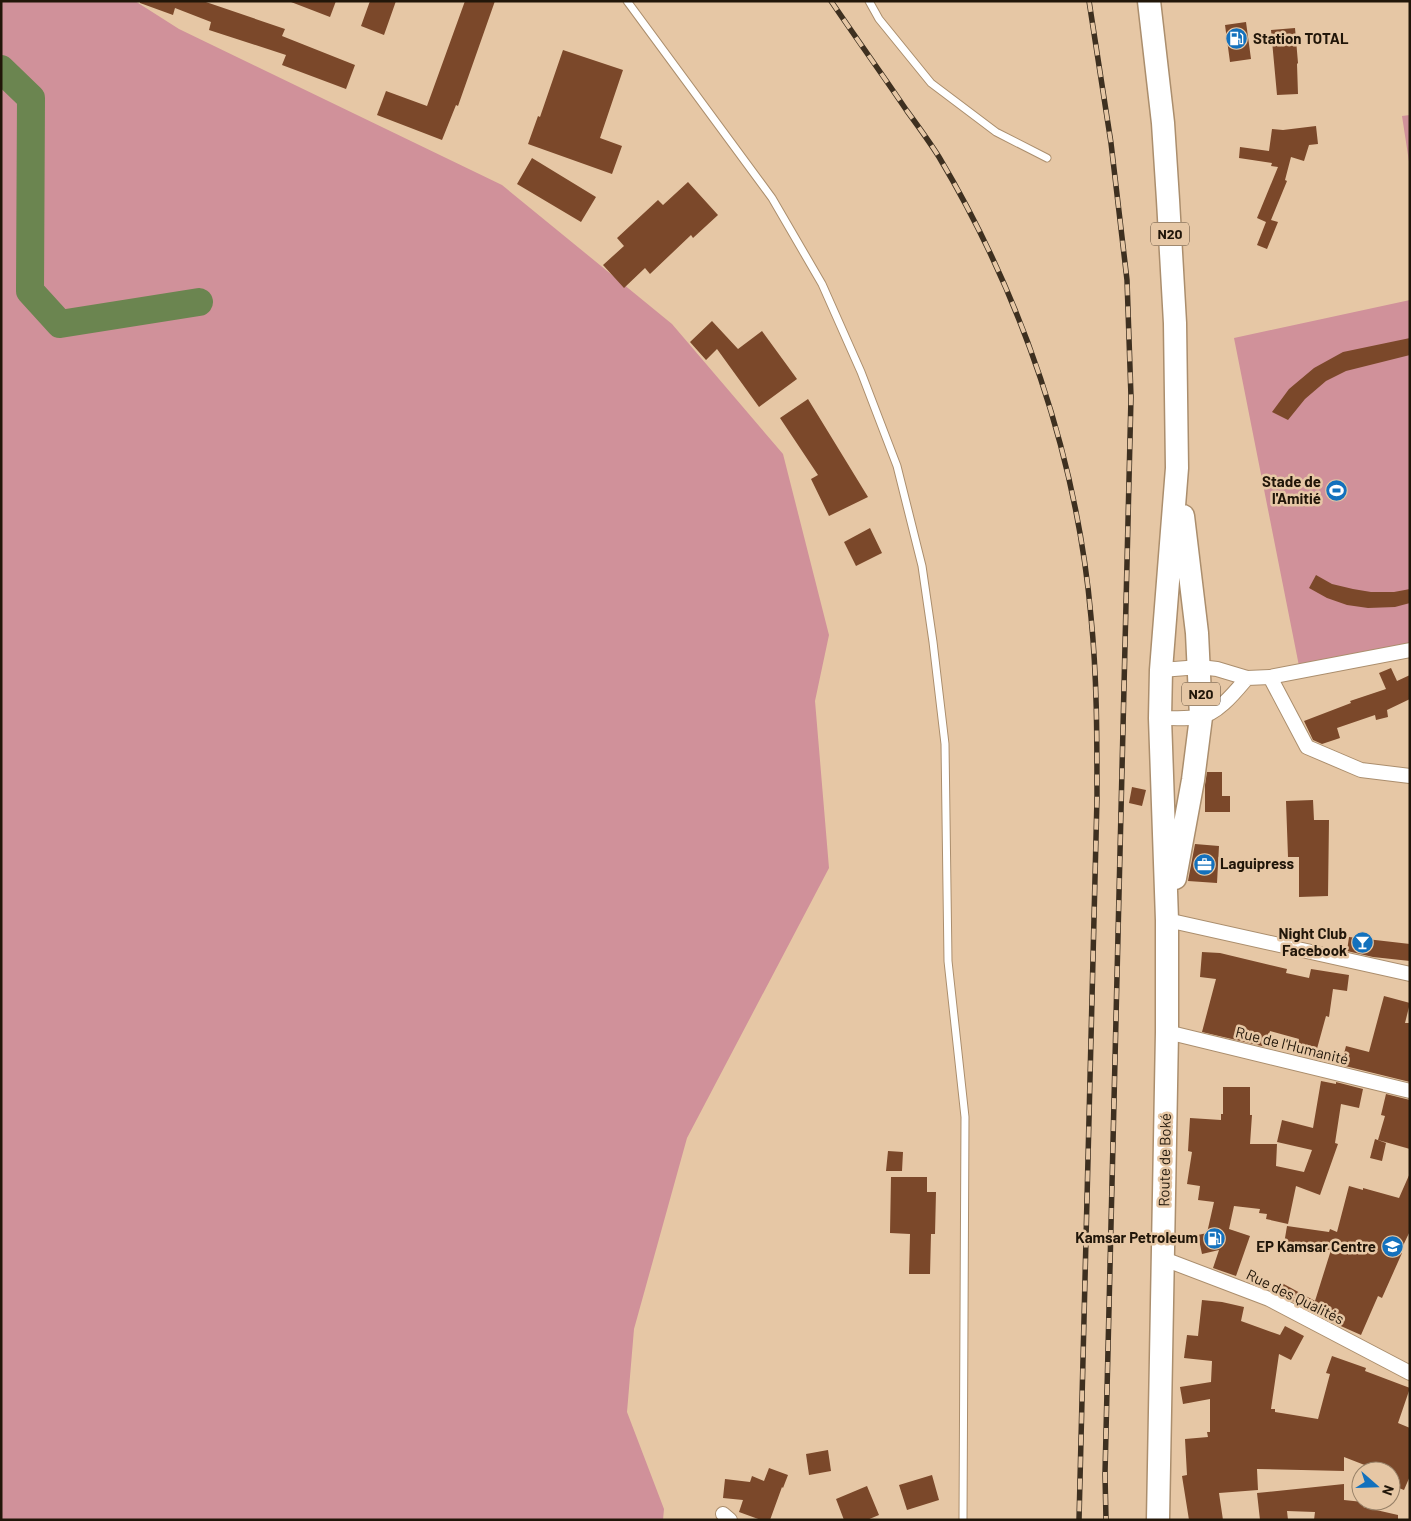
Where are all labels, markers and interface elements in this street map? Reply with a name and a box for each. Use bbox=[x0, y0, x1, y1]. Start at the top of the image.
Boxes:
fuel station icon: Station TOTAL bbox=[1225, 27, 1249, 51]
place label: Station TOTAL bbox=[1253, 29, 1349, 47]
road number: N20 bbox=[1151, 222, 1189, 245]
place label: Stade de l'Amitié bbox=[1262, 472, 1321, 507]
sports icon: Stade de l'Amitié bbox=[1325, 479, 1349, 503]
road number: N20 bbox=[1182, 682, 1220, 706]
office icon: Laguipress bbox=[1192, 852, 1216, 876]
place label: Laguipress bbox=[1220, 854, 1294, 872]
place label: Night Club Facebook bbox=[1279, 924, 1347, 959]
bar icon: Night Club Facebook bbox=[1351, 931, 1375, 955]
street label: Rue de l'Humanité bbox=[1234, 1022, 1351, 1068]
street label: Route de Boké bbox=[1154, 1113, 1174, 1207]
fuel station icon: Kamsar Petroleum bbox=[1202, 1226, 1226, 1250]
place label: Kamsar Petroleum bbox=[1075, 1228, 1198, 1246]
school or university icon: EP Kamsar Centre bbox=[1380, 1235, 1404, 1259]
place label: EP Kamsar Centre bbox=[1256, 1237, 1376, 1255]
street label: Rue des Qualités bbox=[1244, 1265, 1347, 1328]
north arrow bbox=[1351, 1461, 1401, 1511]
text: N bbox=[1379, 1483, 1398, 1498]

